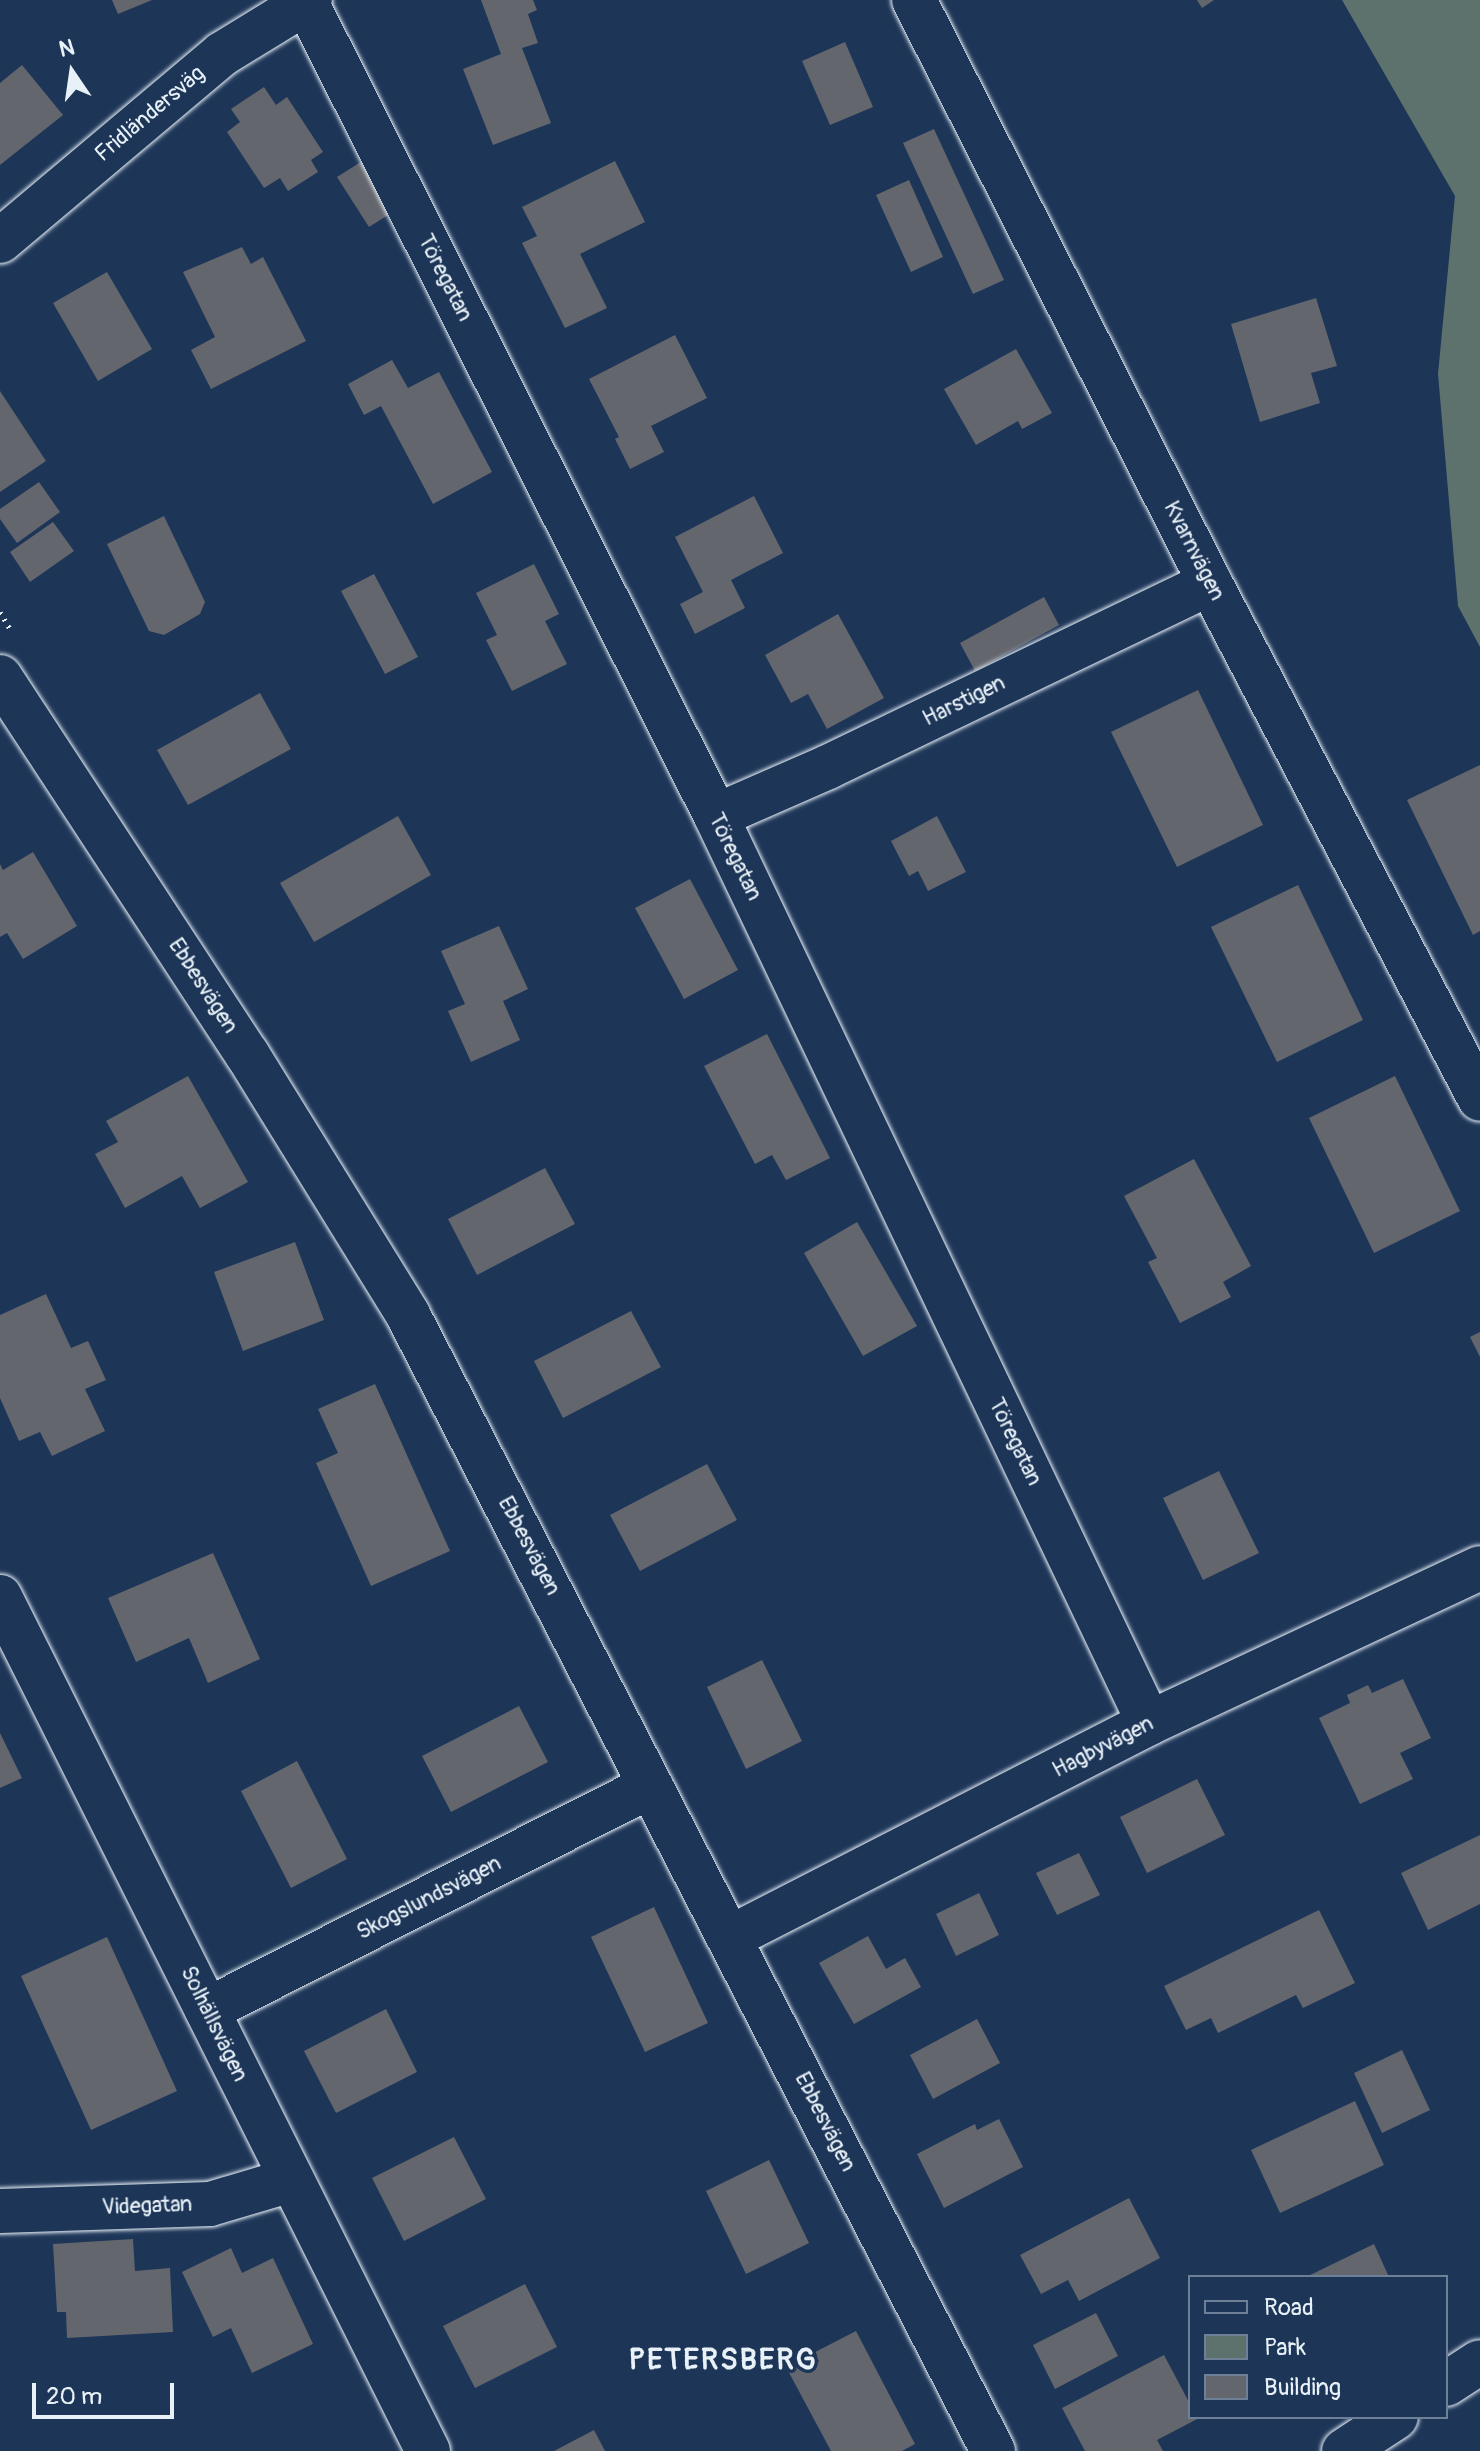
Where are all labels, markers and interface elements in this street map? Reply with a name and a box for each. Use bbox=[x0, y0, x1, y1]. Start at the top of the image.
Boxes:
north arrow bbox=[32, 32, 112, 112]
text: N bbox=[56, 33, 77, 64]
street label: Fridländersväg bbox=[90, 61, 210, 167]
street label: Töregatan bbox=[412, 230, 478, 326]
street label: Kvarnvägen bbox=[1158, 497, 1230, 605]
street label: Harstigen bbox=[918, 670, 1010, 732]
street label: Töregatan bbox=[703, 809, 767, 905]
street label: Ebbesvägen bbox=[163, 934, 243, 1038]
street label: Töregatan bbox=[983, 1394, 1047, 1490]
street label: Ebbesvägen bbox=[492, 1492, 566, 1600]
street label: Hagbyvägen bbox=[1048, 1710, 1158, 1784]
street label: Skogslundsvägen bbox=[352, 1850, 506, 1946]
street label: Solhällsvägen bbox=[175, 1962, 253, 2086]
street label: Ebbesvägen bbox=[789, 2068, 861, 2176]
street label: Videgatan bbox=[101, 2191, 193, 2221]
legend bbox=[1188, 2275, 1448, 2419]
text: Road bbox=[1264, 2293, 1314, 2322]
text: Park bbox=[1264, 2333, 1306, 2362]
district label: PETERSBERG bbox=[628, 2342, 818, 2378]
scale bar bbox=[36, 2367, 178, 2417]
text: Building bbox=[1264, 2373, 1341, 2402]
text: 20 m bbox=[46, 2382, 102, 2411]

